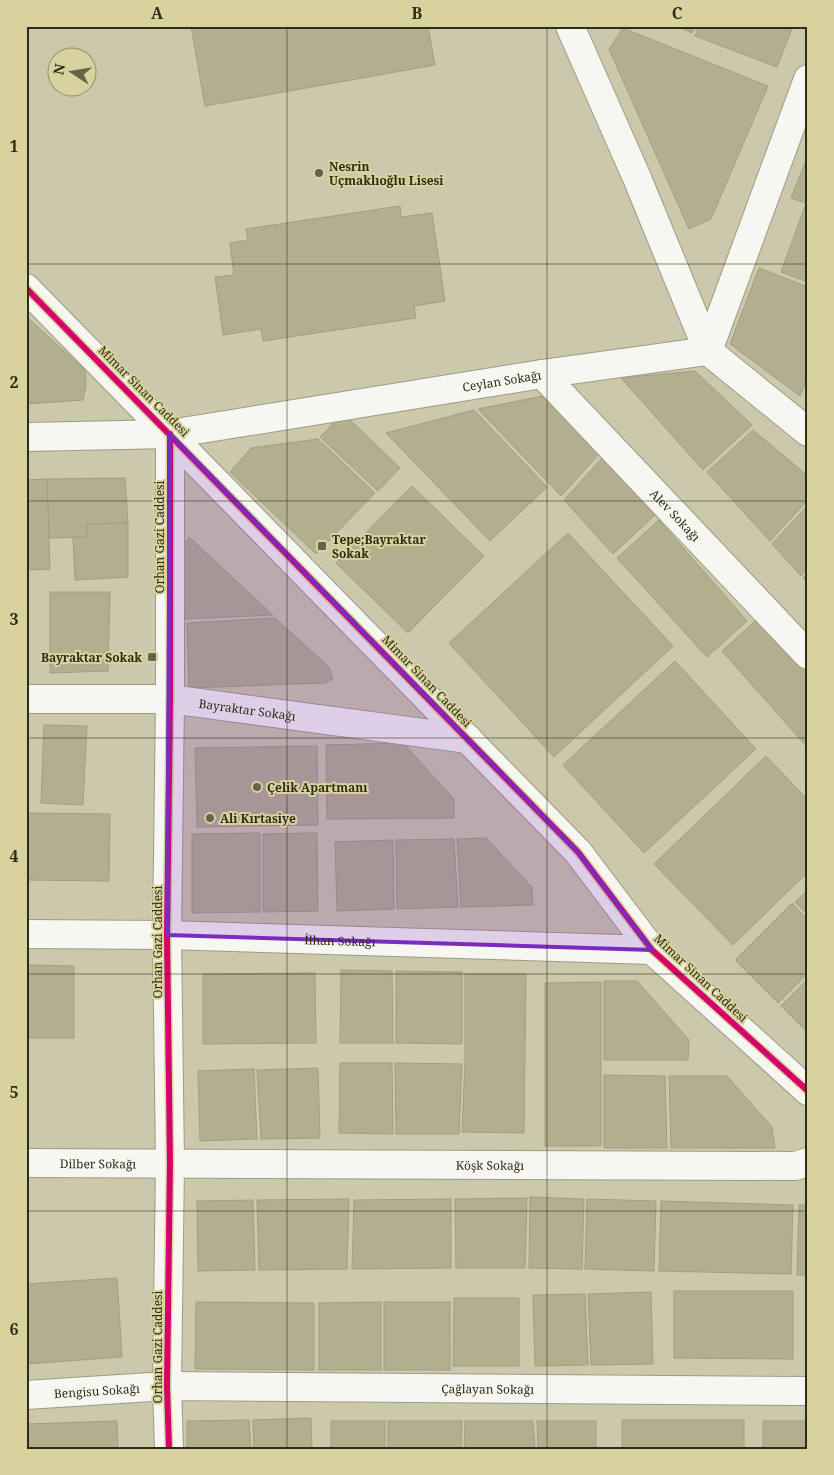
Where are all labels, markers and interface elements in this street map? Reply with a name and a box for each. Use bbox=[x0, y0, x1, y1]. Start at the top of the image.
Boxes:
text: A bbox=[151, 2, 164, 24]
text: B bbox=[412, 2, 423, 24]
text: C bbox=[672, 2, 683, 24]
north arrow bbox=[48, 48, 98, 98]
text: N bbox=[48, 62, 69, 77]
text: 1 bbox=[9, 135, 19, 157]
place label: Nesrin Uçmaklıoğlu Lisesi bbox=[329, 158, 444, 189]
marker: Nesrin Uçmaklıoğlu Lisesi bbox=[313, 167, 325, 179]
street label: Mimar Sinan Caddesi bbox=[95, 342, 193, 440]
street label: Ceylan Sokağı bbox=[461, 366, 542, 395]
text: 2 bbox=[9, 371, 19, 393]
street label: Orhan Gazi Caddesi bbox=[151, 480, 168, 593]
street label: Alev Sokağı bbox=[646, 485, 704, 545]
place label: Tepe;Bayraktar Sokak bbox=[332, 531, 426, 562]
marker: Tepe;Bayraktar Sokak bbox=[316, 540, 328, 552]
text: 3 bbox=[9, 608, 19, 630]
street label: Mimar Sinan Caddesi bbox=[378, 631, 476, 731]
place label: Bayraktar Sokak bbox=[41, 649, 142, 666]
marker: Bayraktar Sokak bbox=[146, 651, 158, 663]
street label: Bayraktar Sokağı bbox=[198, 694, 297, 724]
place label: Çelik Apartmanı bbox=[267, 779, 368, 796]
marker: Çelik Apartmanı bbox=[251, 781, 263, 793]
place label: Ali Kırtasiye bbox=[220, 810, 296, 827]
marker: Ali Kırtasiye bbox=[204, 812, 216, 824]
text: 4 bbox=[9, 845, 19, 867]
street label: Orhan Gazi Caddesi bbox=[149, 885, 166, 998]
street label: Mimar Sinan Caddesi bbox=[651, 930, 752, 1026]
street label: İlhan Sokağı bbox=[304, 931, 376, 950]
text: 5 bbox=[9, 1081, 19, 1103]
street label: Dilber Sokağı bbox=[60, 1155, 136, 1172]
street label: Köşk Sokağı bbox=[456, 1156, 524, 1173]
street label: Orhan Gazi Caddesi bbox=[149, 1290, 166, 1403]
text: 6 bbox=[9, 1318, 19, 1340]
street label: Bengisu Sokağı bbox=[53, 1379, 141, 1402]
street label: Çağlayan Sokağı bbox=[441, 1380, 534, 1397]

